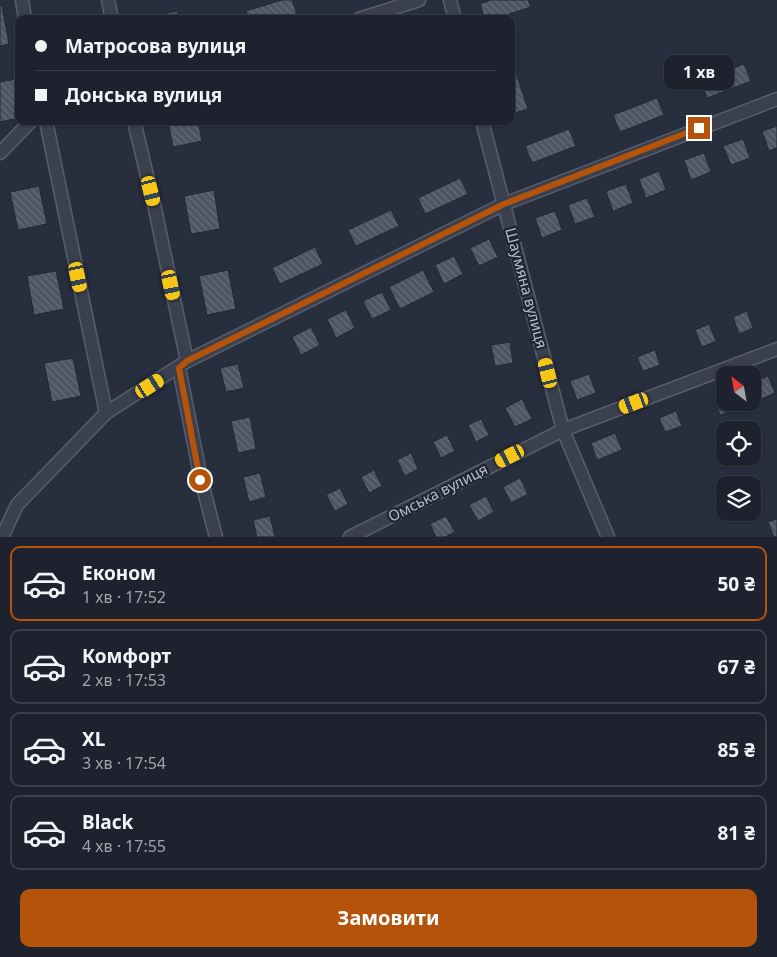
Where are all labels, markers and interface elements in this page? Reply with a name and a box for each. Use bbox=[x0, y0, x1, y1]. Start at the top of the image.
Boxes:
text: Матросова вулиця bbox=[65, 33, 246, 59]
callout: 1 хв bbox=[664, 56, 734, 90]
text: 1 хв bbox=[683, 61, 715, 83]
text: Донська вулиця bbox=[65, 82, 222, 108]
route end bbox=[688, 117, 710, 139]
car bbox=[140, 175, 161, 207]
street label: Шаумяна вулиця bbox=[501, 225, 553, 350]
car bbox=[67, 261, 88, 293]
car bbox=[160, 269, 181, 301]
car bbox=[537, 357, 558, 389]
north arrow bbox=[716, 366, 761, 411]
map controls bbox=[716, 366, 761, 521]
car bbox=[133, 372, 166, 400]
car bbox=[617, 391, 650, 415]
button: locate bbox=[716, 421, 761, 466]
car bbox=[493, 443, 526, 469]
street label: Омська вулиця bbox=[384, 458, 491, 526]
route start bbox=[189, 469, 211, 491]
button: layers bbox=[716, 476, 761, 521]
text: Економ bbox=[82, 560, 156, 586]
icon: car bbox=[22, 561, 67, 606]
text: 50 ₴ bbox=[717, 571, 755, 597]
text: 1 хв · 17:52 bbox=[82, 586, 166, 608]
text: Комфорт bbox=[82, 643, 171, 669]
icon: car bbox=[22, 644, 67, 689]
text: 67 ₴ bbox=[717, 654, 755, 680]
text: 2 хв · 17:53 bbox=[82, 669, 166, 691]
text: XL bbox=[82, 726, 105, 752]
icon: car bbox=[22, 727, 67, 772]
text: 85 ₴ bbox=[717, 737, 755, 763]
text: 3 хв · 17:54 bbox=[82, 752, 166, 774]
text: Black bbox=[82, 809, 133, 835]
icon: car bbox=[22, 810, 67, 855]
text: 81 ₴ bbox=[717, 820, 755, 846]
text: 4 хв · 17:55 bbox=[82, 835, 166, 857]
button: Замовити bbox=[20, 889, 757, 947]

